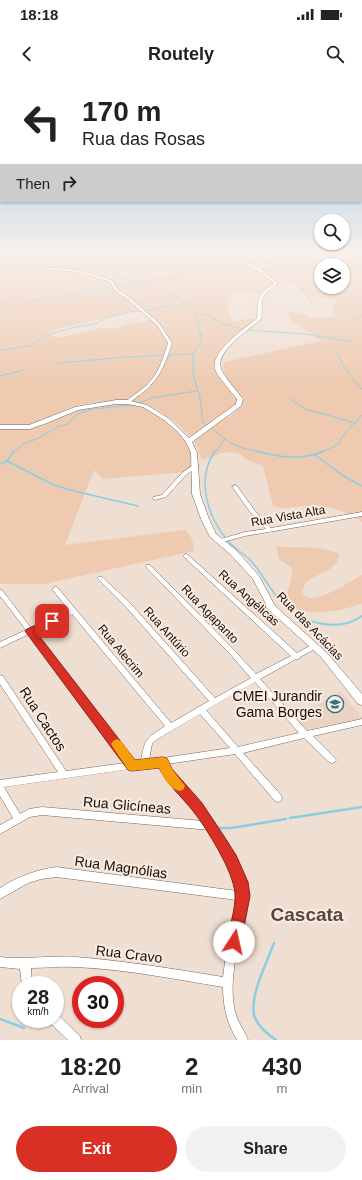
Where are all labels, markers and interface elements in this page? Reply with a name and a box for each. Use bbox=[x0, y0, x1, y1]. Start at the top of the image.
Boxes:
text: 18:18 bbox=[20, 6, 58, 23]
icon: back bbox=[16, 43, 38, 65]
icon: search bbox=[324, 43, 346, 65]
text: Routely bbox=[148, 44, 214, 64]
icon: left bbox=[16, 96, 68, 148]
text: 170 m bbox=[82, 96, 161, 127]
text: Rua das Rosas bbox=[82, 129, 205, 149]
icon: right bbox=[58, 172, 80, 194]
text: Then bbox=[16, 175, 50, 192]
map controls bbox=[314, 214, 350, 294]
button: search bbox=[314, 214, 350, 250]
button: layers bbox=[314, 258, 350, 294]
street label: Rua Vista Alta bbox=[250, 503, 327, 529]
street label: Rua Angélicas bbox=[216, 567, 282, 629]
street label: Rua Agapanto bbox=[179, 582, 242, 646]
street label: Rua das Acácias bbox=[274, 589, 346, 663]
pin bbox=[35, 604, 69, 638]
street label: Rua Antúrio bbox=[141, 604, 193, 660]
icon: arrive bbox=[41, 610, 63, 632]
street label: Rua Alecrim bbox=[95, 622, 147, 680]
street label: Rua Cactos bbox=[16, 684, 70, 754]
place label: CMEI Jurandir Gama Borges bbox=[233, 688, 322, 720]
school or university icon: CMEI Jurandir Gama Borges bbox=[325, 694, 345, 714]
street label: Rua Glicíneas bbox=[83, 793, 171, 817]
street label: Rua Magnólias bbox=[74, 853, 168, 881]
district label: Cascata bbox=[271, 904, 344, 925]
position arrow bbox=[213, 921, 255, 963]
street label: Rua Cravo bbox=[95, 942, 163, 966]
speed limit sign: 30 bbox=[72, 976, 124, 1028]
text: 28 bbox=[27, 986, 49, 1008]
text: km/h bbox=[27, 1006, 49, 1017]
text: 18:20 bbox=[60, 1053, 121, 1080]
text: 2 bbox=[185, 1053, 198, 1080]
text: 430 bbox=[262, 1053, 302, 1080]
text: Arrival bbox=[72, 1081, 109, 1096]
text: min bbox=[181, 1081, 202, 1096]
text: m bbox=[277, 1081, 287, 1096]
button: Exit bbox=[16, 1126, 177, 1172]
button: Share bbox=[185, 1126, 346, 1172]

